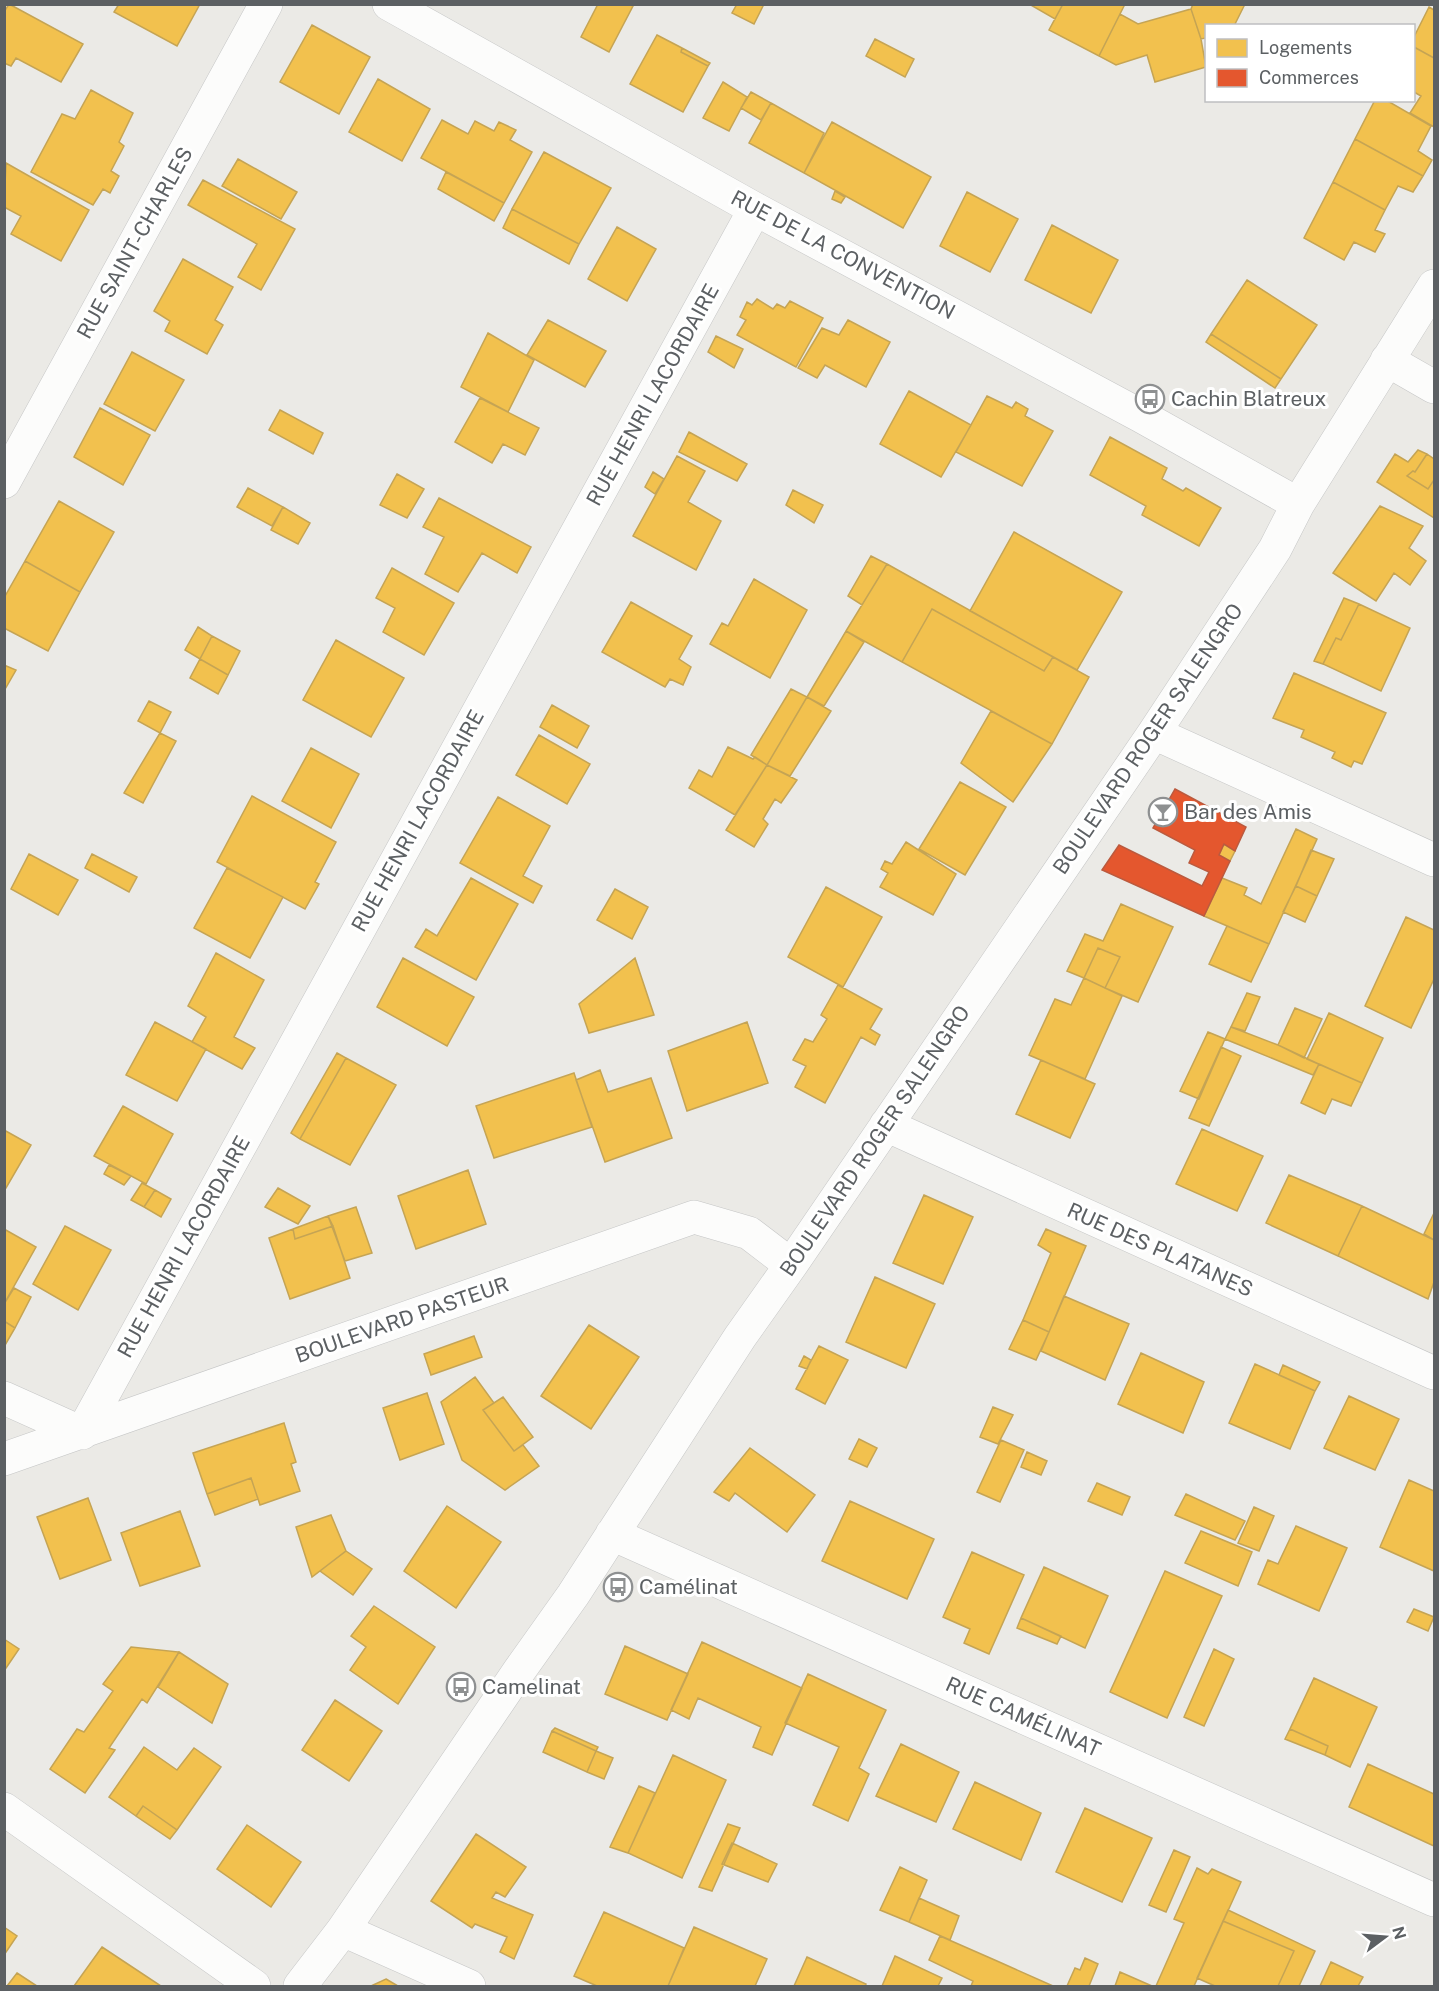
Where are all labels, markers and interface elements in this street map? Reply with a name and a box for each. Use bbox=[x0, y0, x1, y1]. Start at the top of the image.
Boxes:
legend bbox=[1205, 24, 1415, 102]
text: Logements bbox=[1259, 37, 1352, 58]
text: Commerces bbox=[1259, 67, 1359, 88]
street label: RUE SAINT-CHARLES bbox=[71, 143, 198, 343]
street label: RUE DE LA CONVENTION bbox=[727, 185, 960, 324]
street label: RUE HENRI LACORDAIRE bbox=[581, 279, 724, 510]
bus stop icon: Cachin Blatreux bbox=[1134, 383, 1166, 415]
place label: Cachin Blatreux bbox=[1171, 386, 1327, 411]
street label: BOULEVARD ROGER SALENGRO bbox=[1047, 599, 1248, 879]
street label: RUE HENRI LACORDAIRE bbox=[346, 705, 489, 936]
bar icon: Bar des Amis bbox=[1147, 796, 1179, 828]
place label: Bar des Amis bbox=[1184, 799, 1312, 824]
street label: BOULEVARD ROGER SALENGRO bbox=[774, 1001, 975, 1281]
street label: RUE HENRI LACORDAIRE bbox=[112, 1131, 255, 1362]
street label: RUE DES PLATANES bbox=[1063, 1197, 1257, 1302]
street label: BOULEVARD PASTEUR bbox=[292, 1271, 512, 1368]
bus stop icon: Camélinat bbox=[602, 1571, 634, 1603]
place label: Camélinat bbox=[639, 1574, 738, 1599]
bus stop icon: Camelinat bbox=[445, 1671, 477, 1703]
street label: RUE CAMÉLINAT bbox=[942, 1671, 1105, 1762]
place label: Camelinat bbox=[482, 1674, 581, 1699]
north arrow bbox=[1355, 1907, 1415, 1967]
text: N bbox=[1388, 1924, 1410, 1942]

